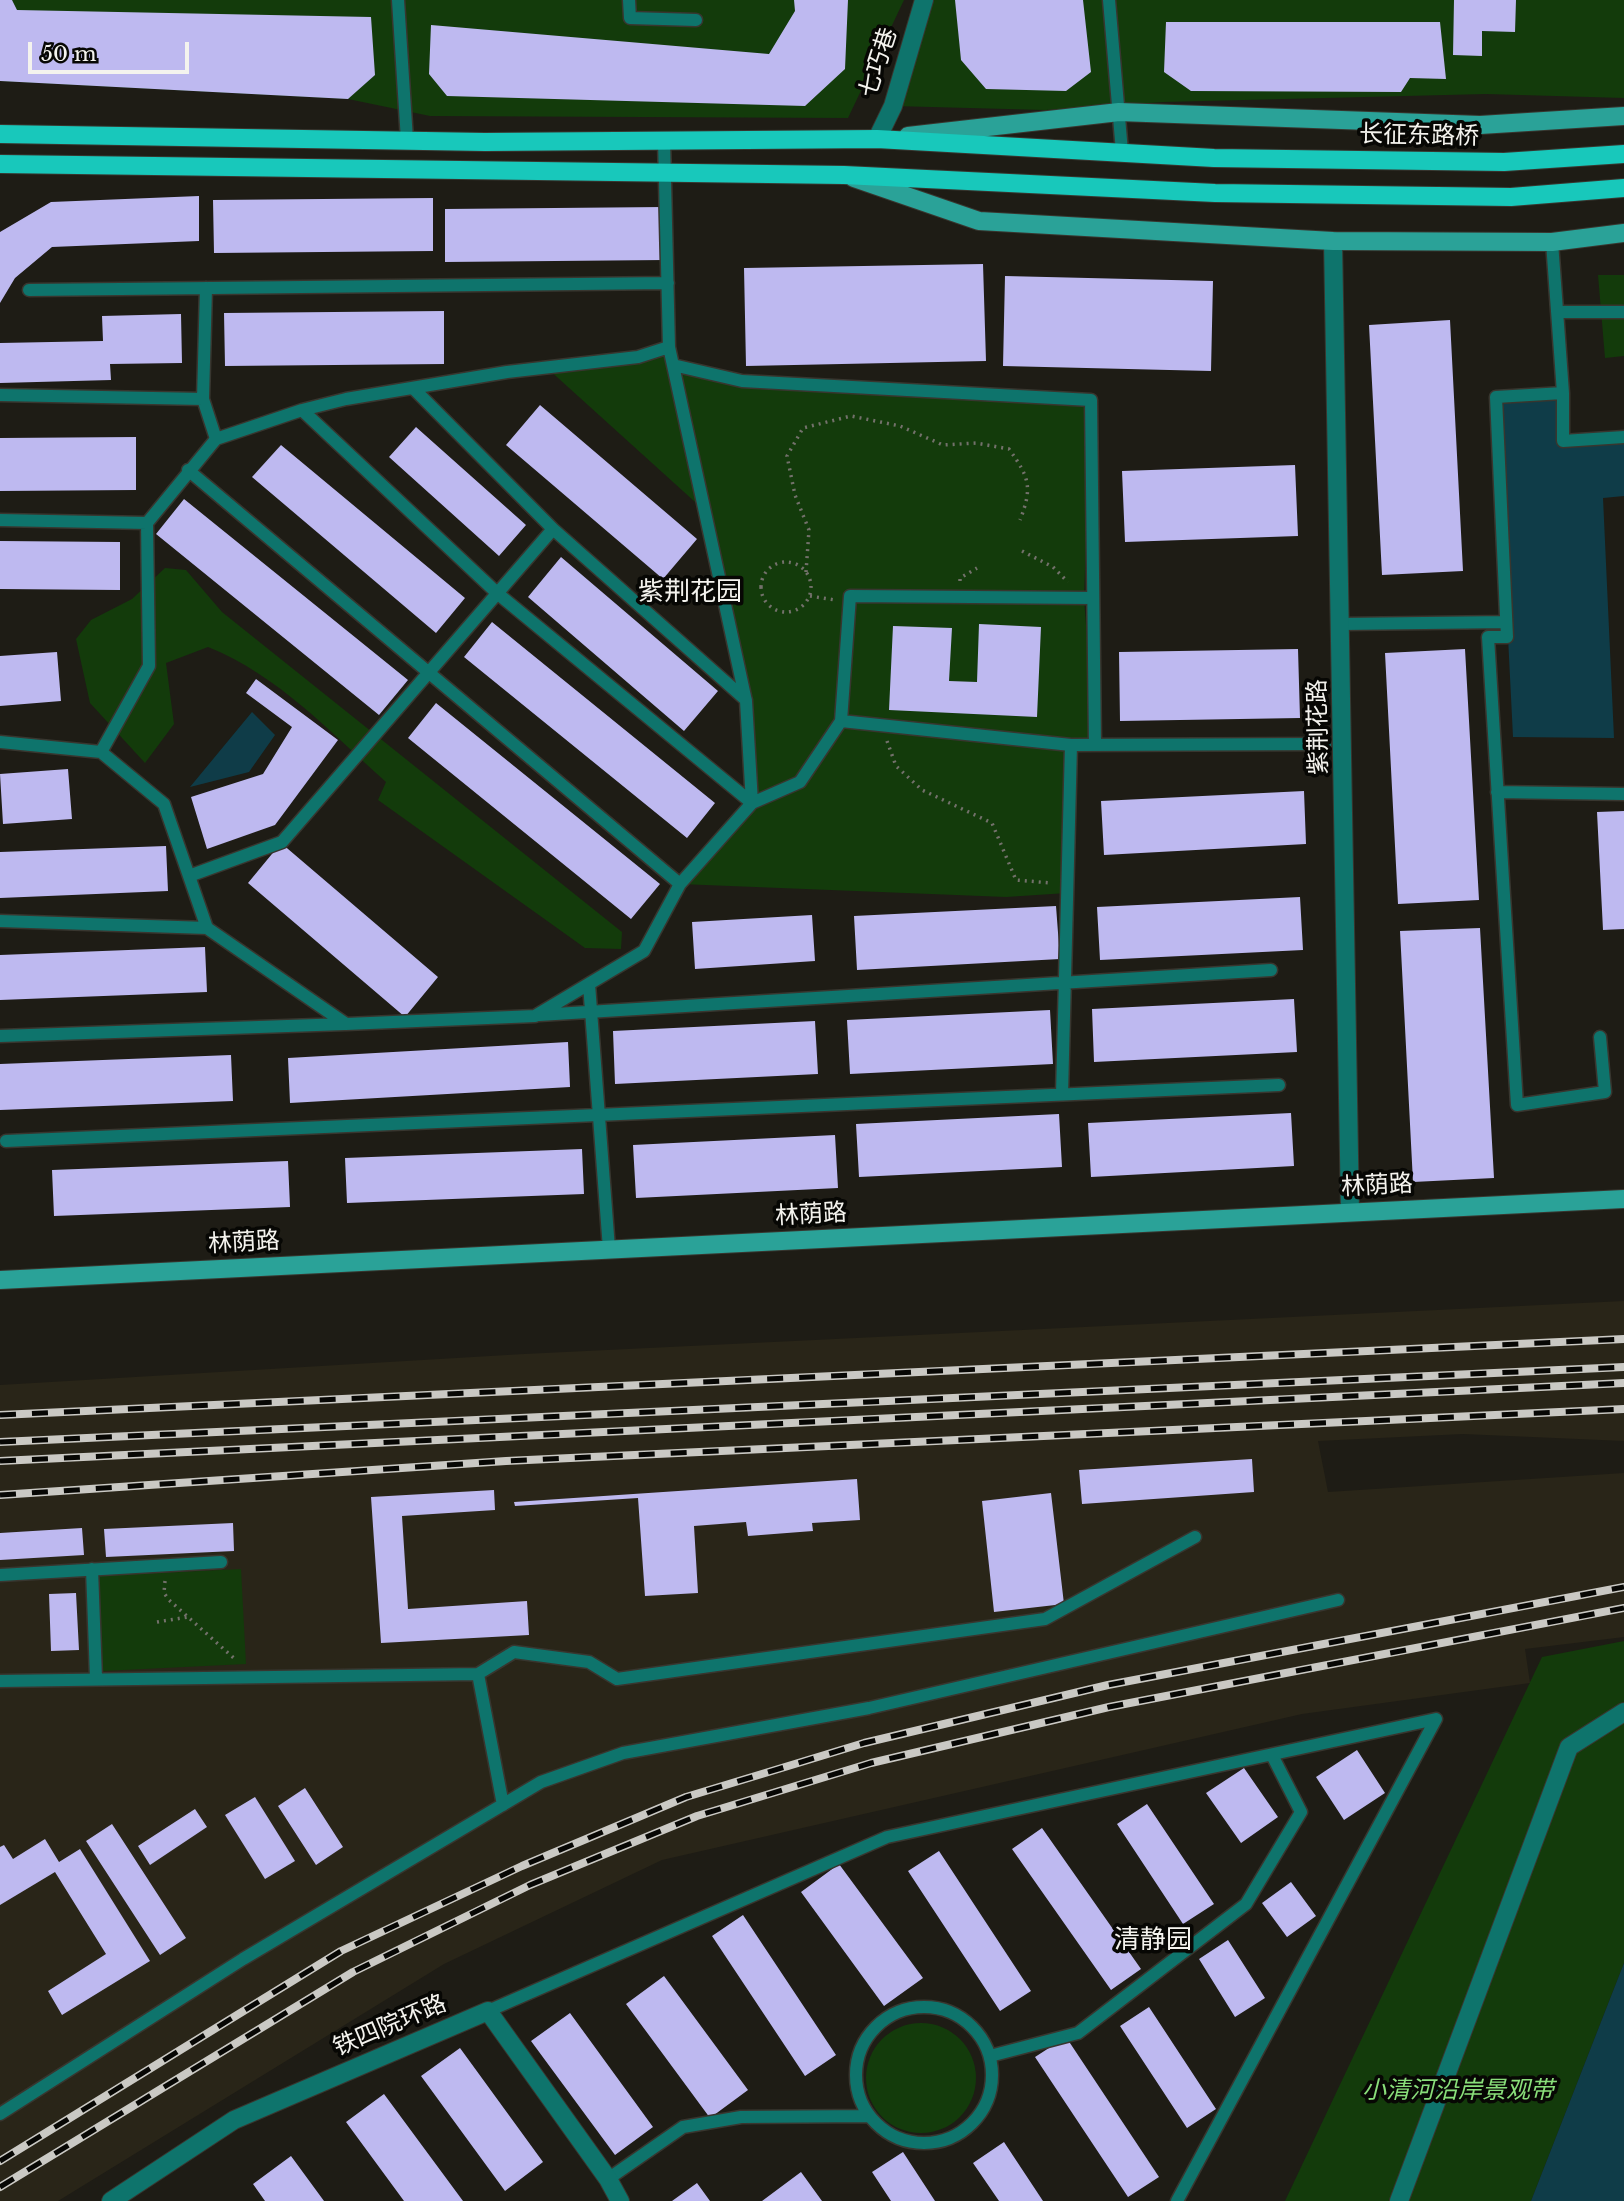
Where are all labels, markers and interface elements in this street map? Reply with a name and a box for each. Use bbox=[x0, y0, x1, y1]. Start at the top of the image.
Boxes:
street label: 七巧巷 bbox=[854, 24, 904, 102]
scale bar bbox=[32, 28, 192, 72]
text: 50 m bbox=[41, 41, 96, 67]
street label: 长征东路桥 bbox=[1359, 121, 1479, 151]
district label: 紫荆花园 bbox=[638, 577, 742, 609]
street label: 紫荆花路 bbox=[1304, 679, 1334, 775]
street label: 林荫路 bbox=[1340, 1170, 1414, 1202]
street label: 林荫路 bbox=[774, 1199, 848, 1231]
street label: 林荫路 bbox=[207, 1227, 281, 1259]
district label: 清静园 bbox=[1114, 1925, 1192, 1957]
street label: 铁四院环路 bbox=[329, 1989, 451, 2063]
park label: 小清河沿岸景观带 bbox=[1362, 2077, 1554, 2105]

